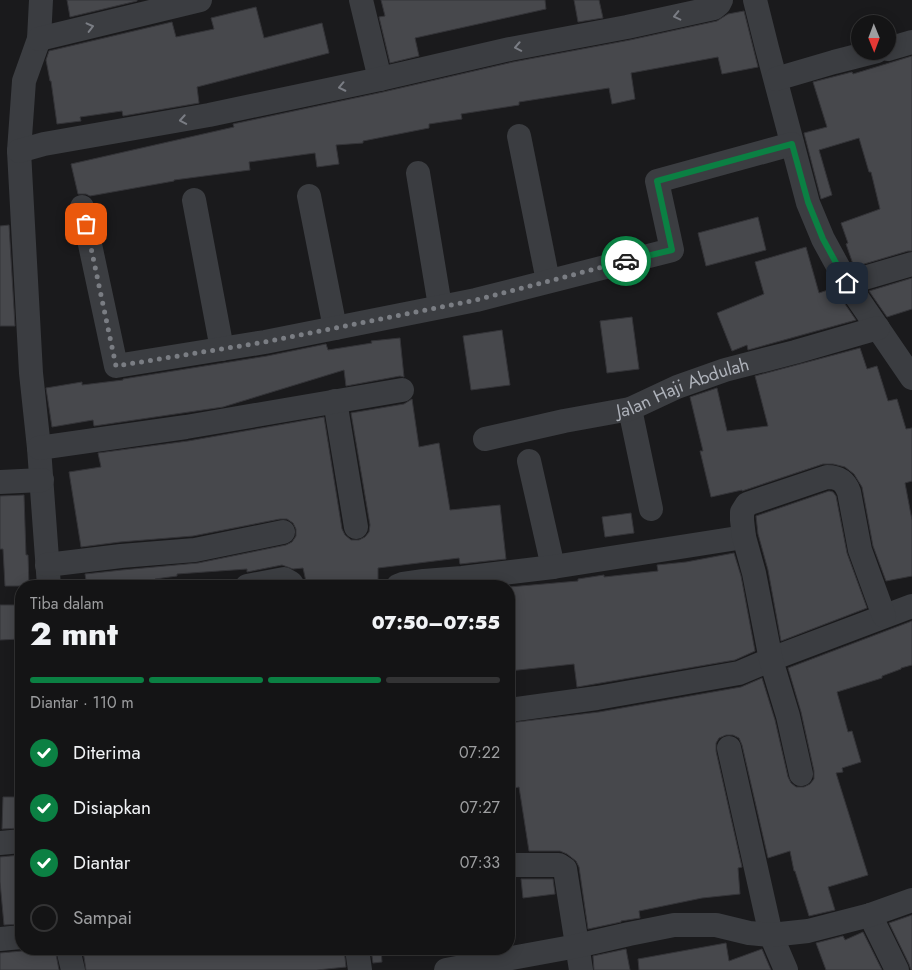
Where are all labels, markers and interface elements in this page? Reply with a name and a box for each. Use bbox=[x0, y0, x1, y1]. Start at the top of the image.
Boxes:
one-way arrow bbox=[673, 10, 682, 21]
north arrow bbox=[851, 15, 896, 60]
map controls bbox=[851, 15, 896, 60]
one-way arrow bbox=[86, 22, 94, 33]
one-way arrow bbox=[513, 42, 522, 52]
one-way arrow bbox=[338, 81, 347, 92]
one-way arrow bbox=[179, 114, 187, 124]
pin bbox=[65, 203, 107, 245]
icon: bag bbox=[72, 210, 100, 238]
courier bbox=[601, 236, 651, 286]
icon: car bbox=[612, 247, 640, 275]
pin bbox=[826, 262, 868, 304]
icon: home bbox=[833, 269, 861, 297]
street label: Jalan Haji Abdulah bbox=[612, 351, 752, 425]
text: Tiba dalam bbox=[30, 592, 104, 615]
text: 07:50–07:55 bbox=[372, 609, 500, 636]
text: 2 mnt bbox=[30, 611, 118, 657]
text: Diantar · 110 m bbox=[30, 691, 134, 714]
icon: check bbox=[30, 739, 58, 767]
text: Diterima bbox=[73, 739, 141, 766]
text: 07:22 bbox=[459, 741, 500, 764]
icon: check bbox=[30, 794, 58, 822]
text: Disiapkan bbox=[73, 794, 151, 821]
text: 07:27 bbox=[460, 796, 500, 819]
icon: check bbox=[30, 849, 58, 877]
text: Diantar bbox=[73, 849, 130, 876]
text: 07:33 bbox=[460, 851, 500, 874]
text: Sampai bbox=[73, 904, 132, 931]

